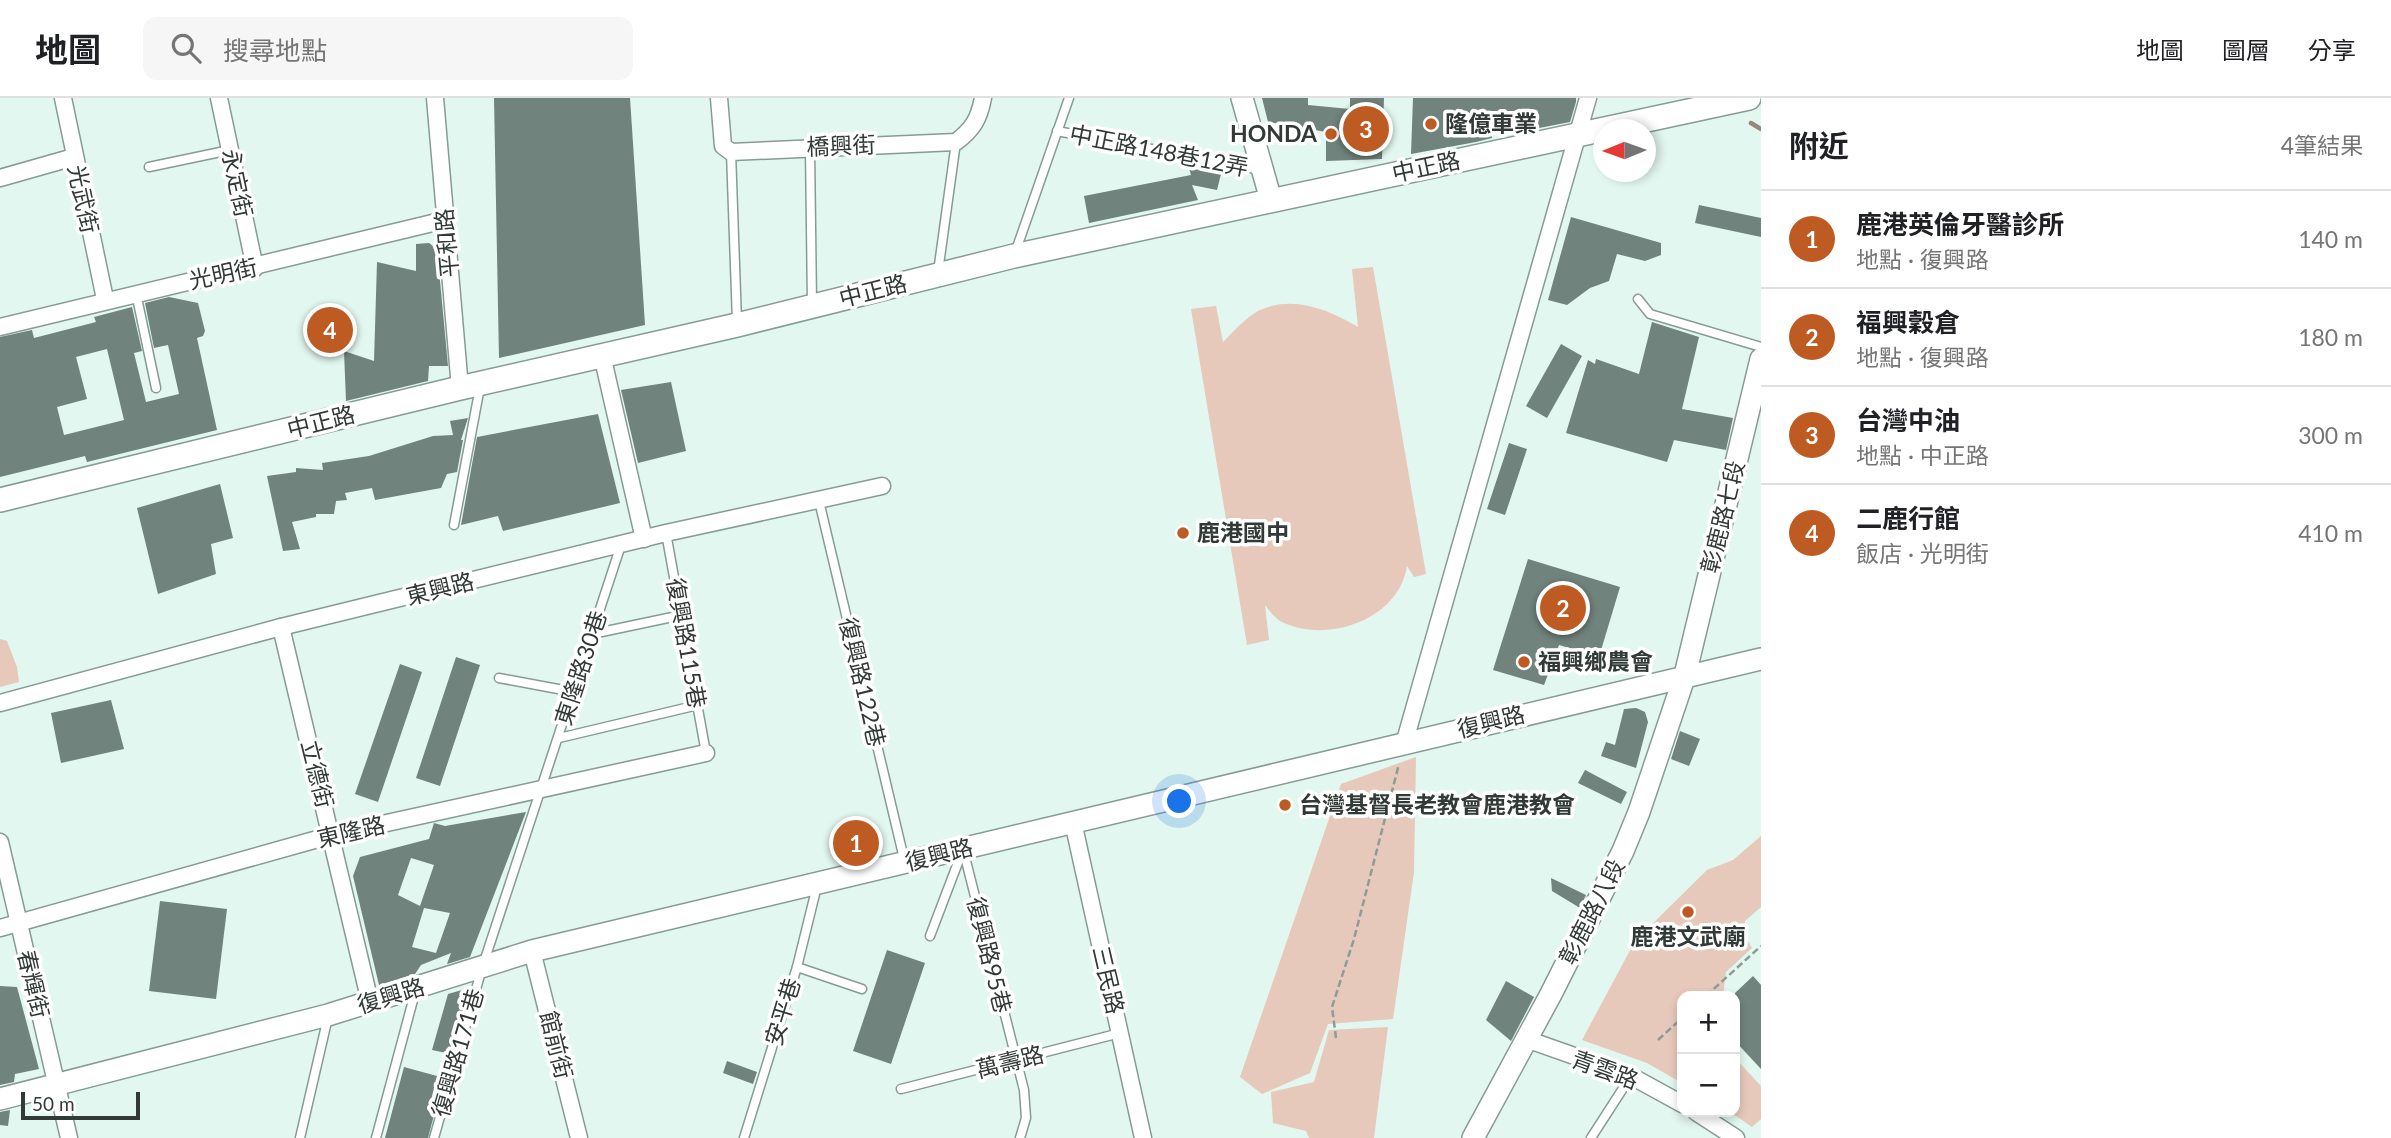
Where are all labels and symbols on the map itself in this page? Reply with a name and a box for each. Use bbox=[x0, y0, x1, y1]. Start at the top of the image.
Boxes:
pin: 3 bbox=[1343, 103, 1389, 155]
place label: 隆億車業 bbox=[1445, 109, 1537, 137]
marker: 隆億車業 bbox=[1423, 116, 1439, 132]
street label: 中正路148巷12弄 bbox=[1067, 119, 1251, 181]
place label: HONDA bbox=[1230, 119, 1318, 147]
north arrow bbox=[1593, 119, 1656, 182]
marker: HONDA bbox=[1323, 126, 1339, 142]
street label: 橋興街 bbox=[806, 130, 876, 160]
street label: 中正路 bbox=[1389, 145, 1462, 187]
street label: 永定街 bbox=[217, 146, 259, 219]
street label: 光武街 bbox=[63, 162, 105, 235]
street label: 平和路 bbox=[429, 207, 463, 279]
street label: 光明街 bbox=[186, 252, 259, 294]
street label: 中正路 bbox=[836, 268, 910, 312]
pin: 4 bbox=[307, 304, 353, 356]
street label: 中正路 bbox=[284, 399, 358, 443]
street label: 彰鹿路七段 bbox=[1695, 458, 1750, 576]
place label: 鹿港國中 bbox=[1197, 518, 1289, 546]
marker: 鹿港國中 bbox=[1175, 525, 1191, 541]
street label: 東興路 bbox=[403, 566, 477, 610]
street label: 復興路115巷 bbox=[662, 575, 712, 710]
pin: 2 bbox=[1540, 582, 1586, 634]
street label: 東隆路30巷 bbox=[548, 607, 612, 728]
street label: 復興路122巷 bbox=[834, 614, 891, 749]
place label: 福興鄉農會 bbox=[1538, 647, 1653, 675]
marker: 福興鄉農會 bbox=[1516, 654, 1532, 670]
street label: 復興路 bbox=[1454, 699, 1528, 743]
street label: 立德街 bbox=[296, 737, 340, 811]
your location bbox=[1162, 784, 1196, 818]
place label: 台灣基督長老教會鹿港教會 bbox=[1299, 790, 1575, 818]
marker: 台灣基督長老教會鹿港教會 bbox=[1277, 797, 1293, 813]
street label: 東隆路 bbox=[314, 810, 388, 852]
pin: 1 bbox=[833, 817, 879, 869]
street label: 復興路 bbox=[902, 832, 976, 876]
street label: 彰鹿路八段 bbox=[1553, 854, 1630, 969]
street label: 復興路95巷 bbox=[962, 894, 1018, 1016]
marker: 鹿港文武廟 bbox=[1680, 904, 1696, 920]
place label: 鹿港文武廟 bbox=[1631, 922, 1746, 950]
street label: 三民路 bbox=[1088, 943, 1130, 1017]
street label: 春輝街 bbox=[13, 947, 55, 1021]
street label: 復興路 bbox=[354, 972, 428, 1019]
street label: 安平巷 bbox=[759, 975, 806, 1049]
street label: 復興路171巷 bbox=[425, 985, 489, 1120]
street label: 館前街 bbox=[535, 1008, 579, 1082]
street label: 萬壽路 bbox=[973, 1039, 1047, 1083]
street label: 青雲路 bbox=[1568, 1044, 1643, 1094]
scale bar bbox=[21, 1089, 140, 1121]

